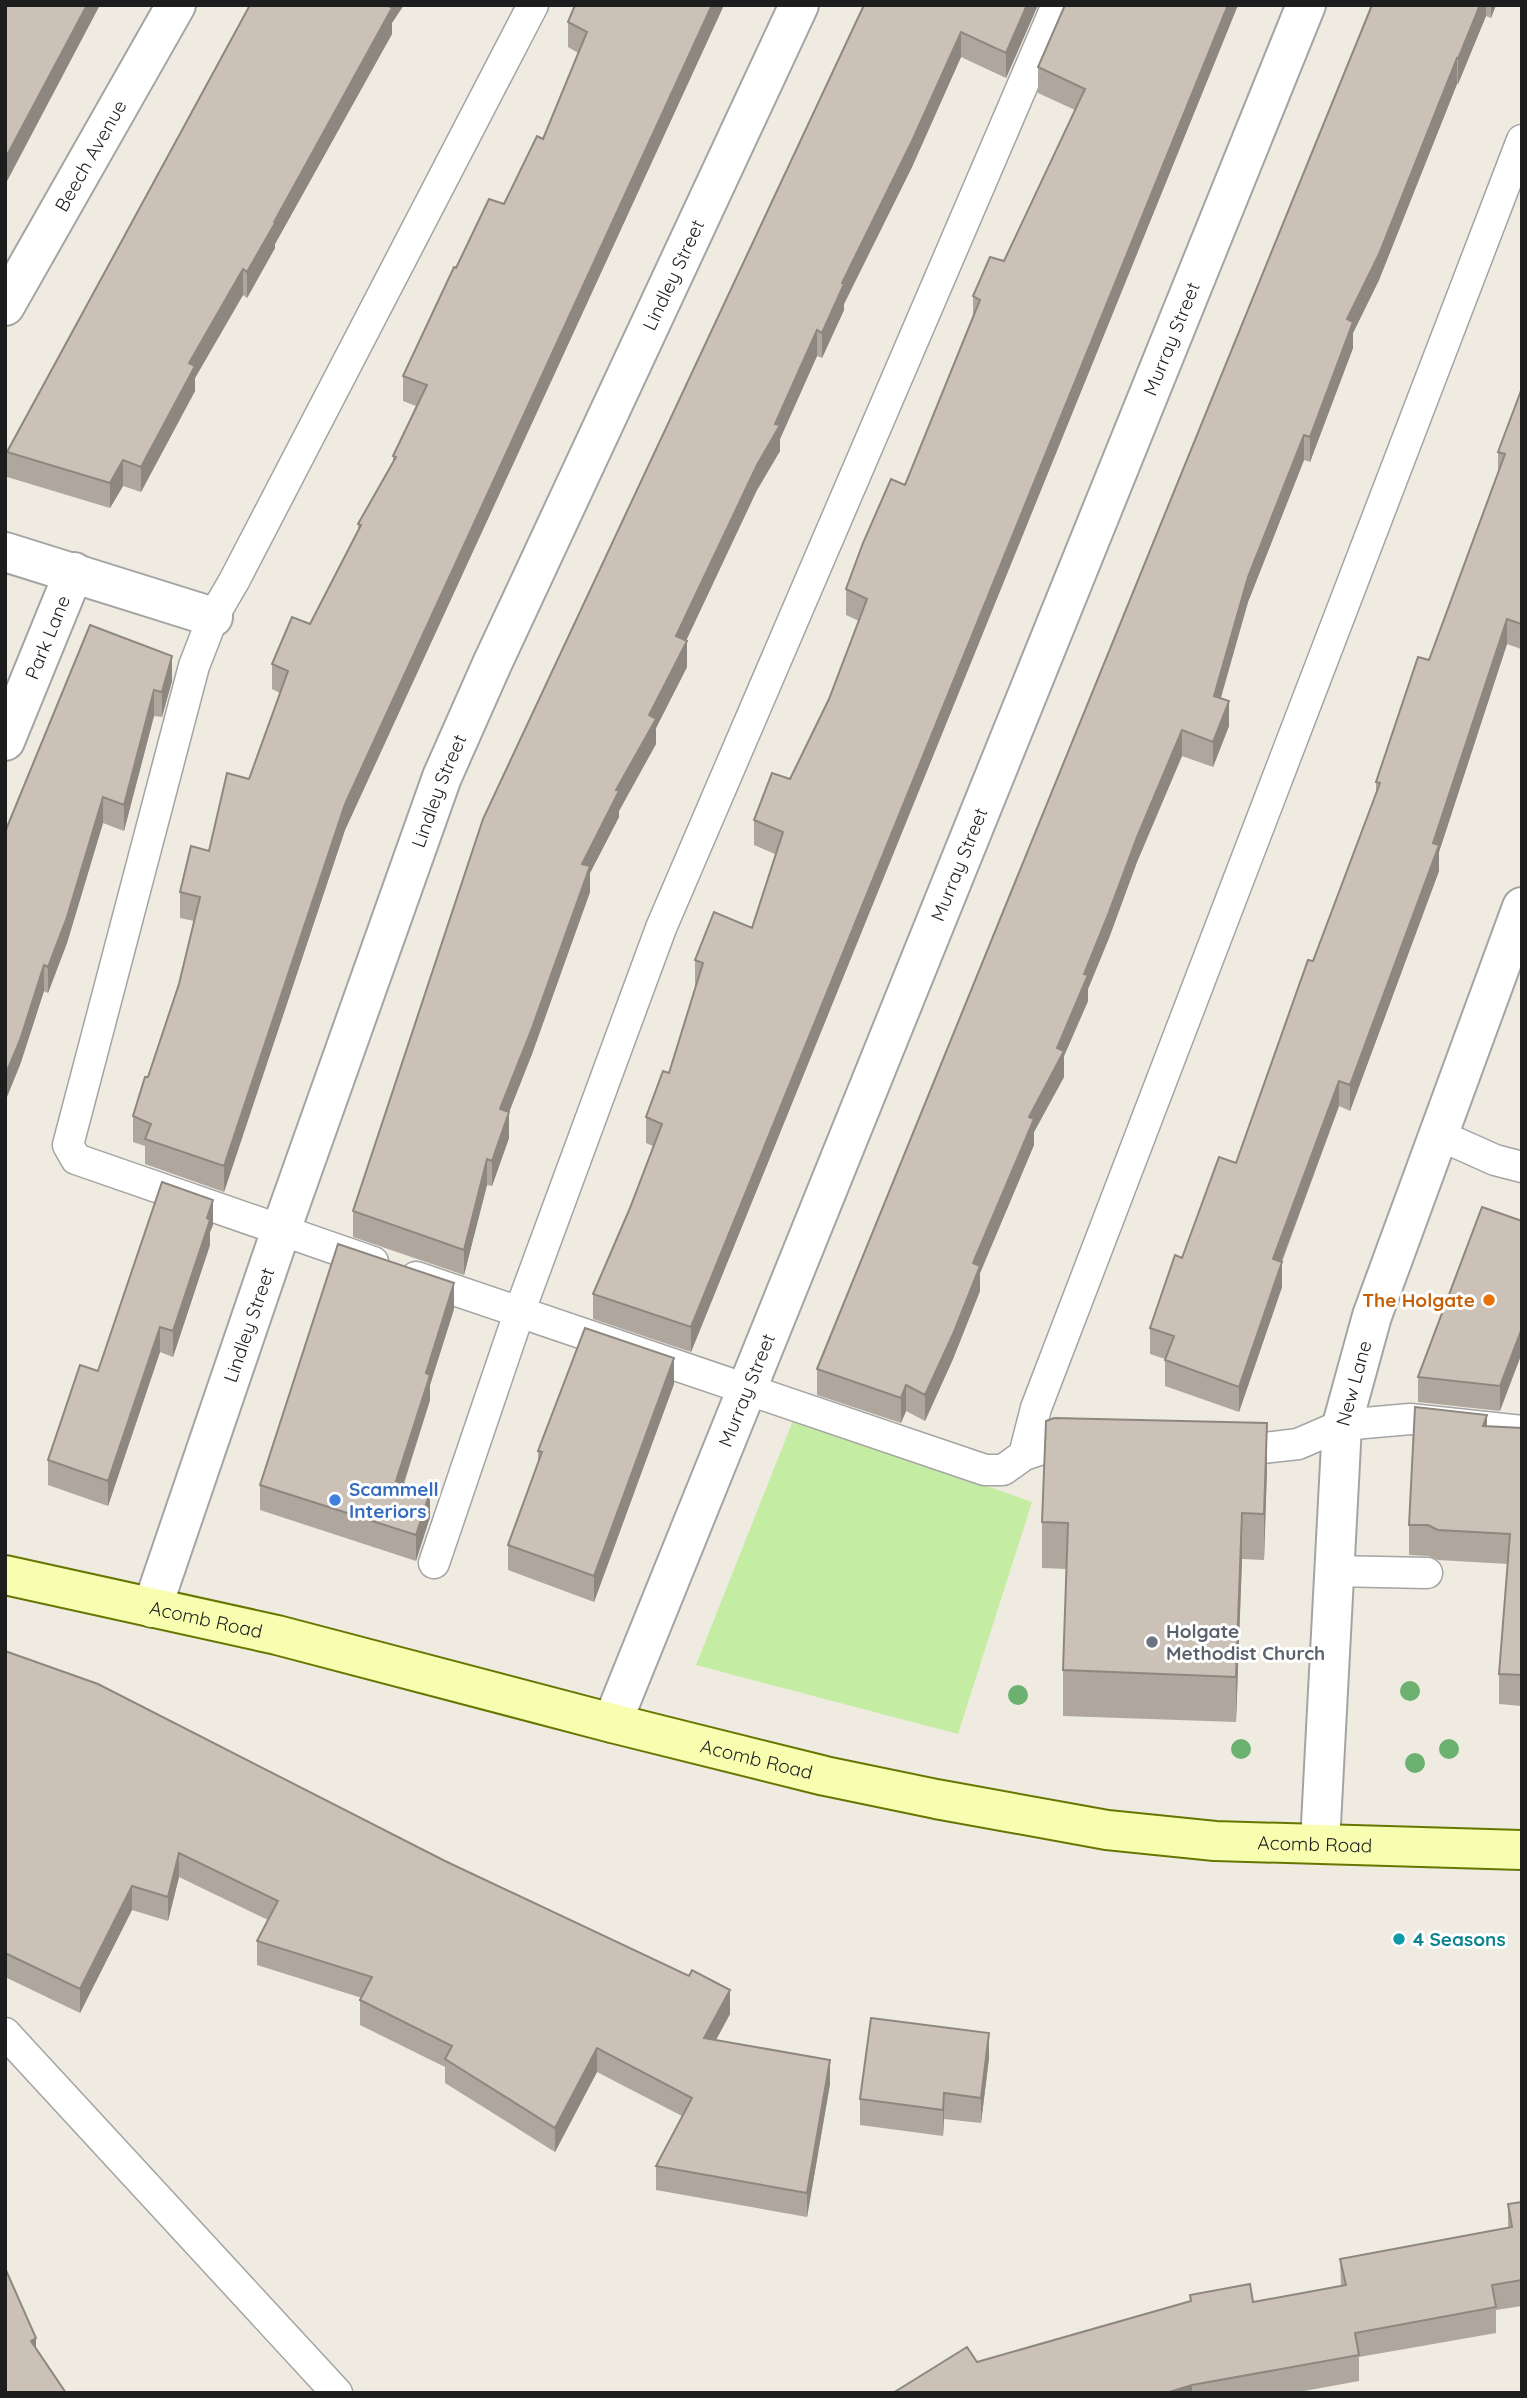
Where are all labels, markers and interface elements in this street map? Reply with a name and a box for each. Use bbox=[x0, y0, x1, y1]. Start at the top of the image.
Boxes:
street label: Beech Avenue bbox=[49, 95, 132, 216]
street label: Lindley Street bbox=[637, 216, 709, 334]
street label: Murray Street bbox=[1138, 278, 1205, 399]
street label: Park Lane bbox=[19, 592, 75, 683]
street label: Lindley Street bbox=[406, 730, 471, 851]
street label: Murray Street bbox=[925, 804, 993, 925]
street label: Lindley Street bbox=[218, 1265, 279, 1385]
place label: The Holgate bbox=[1362, 1288, 1475, 1312]
marker: The Holgate bbox=[1481, 1292, 1497, 1308]
street label: Murray Street bbox=[713, 1330, 780, 1450]
street label: New Lane bbox=[1330, 1338, 1377, 1428]
place label: Scammell Interiors bbox=[349, 1477, 439, 1523]
marker: Scammell Interiors bbox=[327, 1492, 343, 1508]
street label: Acomb Road bbox=[148, 1595, 265, 1643]
place label: Holgate Methodist Church bbox=[1166, 1619, 1325, 1665]
marker: Holgate Methodist Church bbox=[1144, 1634, 1160, 1650]
street label: Acomb Road bbox=[698, 1733, 815, 1785]
street label: Acomb Road bbox=[1257, 1830, 1373, 1858]
place label: 4 Seasons bbox=[1413, 1927, 1506, 1951]
marker: 4 Seasons bbox=[1391, 1931, 1407, 1947]

